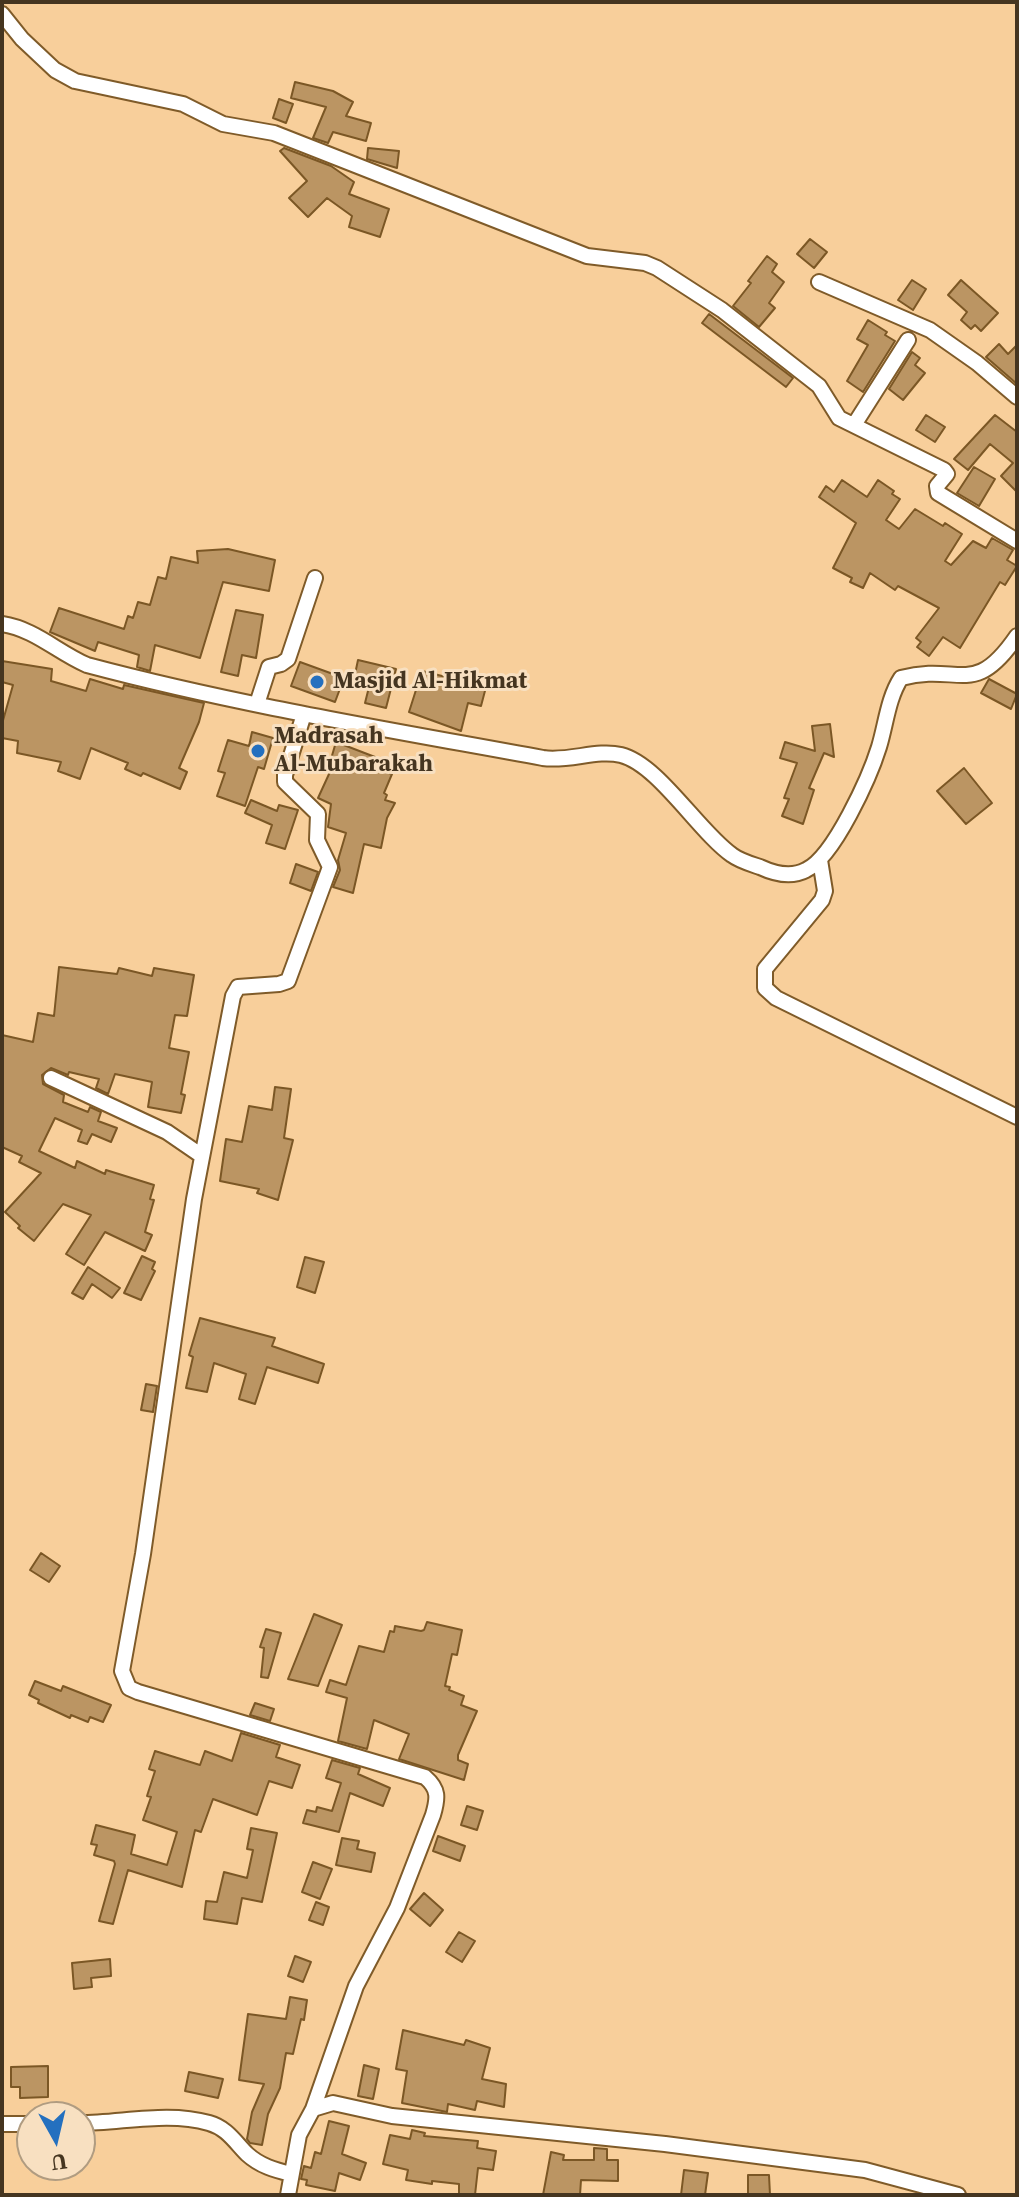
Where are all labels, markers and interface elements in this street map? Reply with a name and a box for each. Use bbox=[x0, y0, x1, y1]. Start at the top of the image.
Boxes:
place label: Masjid Al-Hikmat bbox=[333, 668, 527, 696]
marker: Masjid Al-Hikmat bbox=[308, 673, 326, 691]
place label: Madrasah Al-Mubarakah bbox=[274, 723, 433, 779]
marker: Madrasah Al-Mubarakah bbox=[249, 742, 267, 760]
north arrow bbox=[16, 2101, 96, 2181]
text: U bbox=[49, 2147, 69, 2179]

